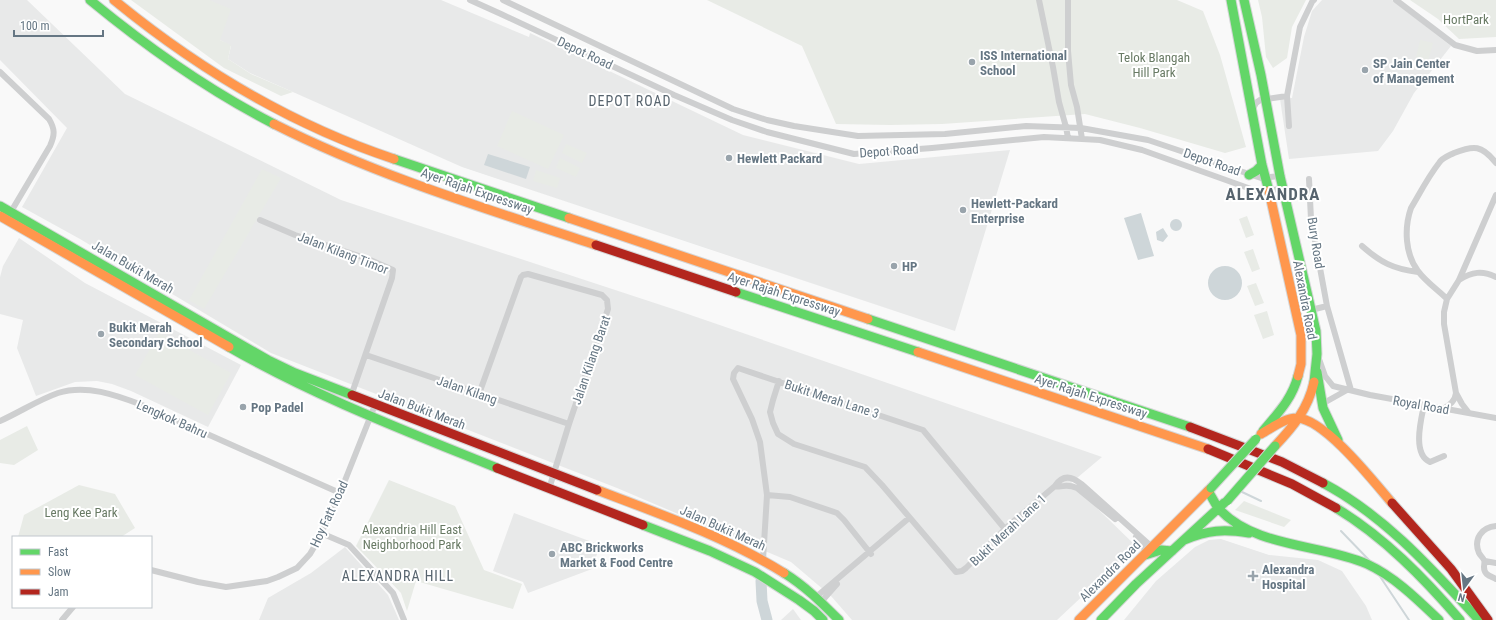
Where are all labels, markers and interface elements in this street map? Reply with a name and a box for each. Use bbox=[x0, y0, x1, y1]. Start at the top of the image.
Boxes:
scale bar bbox=[14, 12, 103, 38]
park label: HortPark bbox=[1443, 12, 1489, 27]
text: 100 m bbox=[20, 19, 50, 33]
street label: Depot Road bbox=[555, 34, 615, 72]
place label: ISS International School bbox=[980, 48, 1067, 78]
park label: Telok Blangah Hill Park bbox=[1118, 50, 1190, 80]
place label: SP Jain Center of Management bbox=[1373, 56, 1454, 86]
marker: ISS International School bbox=[967, 57, 977, 67]
marker: SP Jain Center of Management bbox=[1360, 65, 1370, 75]
district label: DEPOT ROAD bbox=[589, 93, 671, 109]
street label: Depot Road bbox=[859, 141, 919, 161]
street label: Depot Road bbox=[1181, 145, 1243, 179]
place label: Hewlett Packard bbox=[737, 151, 822, 166]
marker: Hewlett Packard bbox=[724, 153, 734, 163]
street label: Ayer Rajah Expressway bbox=[419, 165, 536, 217]
district label: ALEXANDRA bbox=[1226, 184, 1320, 204]
place label: Hewlett-Packard Enterprise bbox=[971, 196, 1058, 226]
marker: Hewlett-Packard Enterprise bbox=[958, 205, 968, 215]
street label: Bury Road bbox=[1305, 216, 1327, 270]
street label: Jalan Kilang Timor bbox=[296, 229, 390, 277]
street label: Jalan Bukit Merah bbox=[89, 237, 177, 297]
place label: HP bbox=[902, 259, 917, 274]
street label: Alexandra Road bbox=[1290, 259, 1320, 341]
marker: HP bbox=[889, 261, 899, 271]
street label: Ayer Rajah Expressway bbox=[726, 269, 843, 319]
street label: Jalan Kilang Barat bbox=[569, 313, 613, 406]
place label: Bukit Merah Secondary School bbox=[109, 320, 202, 350]
marker: Bukit Merah Secondary School bbox=[96, 329, 106, 339]
street label: Ayer Rajah Expressway bbox=[1033, 371, 1150, 421]
street label: Jalan Kilang bbox=[435, 373, 499, 407]
street label: Bukit Merah Lane 3 bbox=[783, 377, 881, 421]
street label: Jalan Bukit Merah bbox=[376, 385, 468, 433]
street label: Royal Road bbox=[1392, 393, 1450, 417]
street label: Lengkok Bahru bbox=[134, 397, 210, 441]
place label: Pop Padel bbox=[251, 400, 304, 415]
marker: Pop Padel bbox=[238, 402, 248, 412]
street label: Hoy Fatt Road bbox=[307, 478, 351, 550]
street label: Bukit Merah Lane 1 bbox=[967, 491, 1049, 569]
street label: Jalan Bukit Merah bbox=[678, 502, 768, 554]
park label: Leng Kee Park bbox=[44, 505, 118, 520]
park label: Alexandria Hill East Neighborhood Park bbox=[362, 522, 462, 552]
legend bbox=[12, 536, 152, 608]
street label: Alexandra Road bbox=[1076, 537, 1144, 605]
place label: ABC Brickworks Market & Food Centre bbox=[560, 540, 673, 570]
text: Fast bbox=[48, 545, 69, 559]
marker: ABC Brickworks Market & Food Centre bbox=[547, 549, 557, 559]
place label: Alexandra Hospital bbox=[1262, 562, 1314, 592]
text: Slow bbox=[48, 565, 71, 579]
district label: ALEXANDRA HILL bbox=[342, 568, 454, 584]
north arrow bbox=[1444, 568, 1484, 608]
marker: Alexandra Hospital bbox=[1247, 570, 1259, 582]
text: Jam bbox=[48, 585, 69, 599]
text: N bbox=[1456, 590, 1466, 604]

